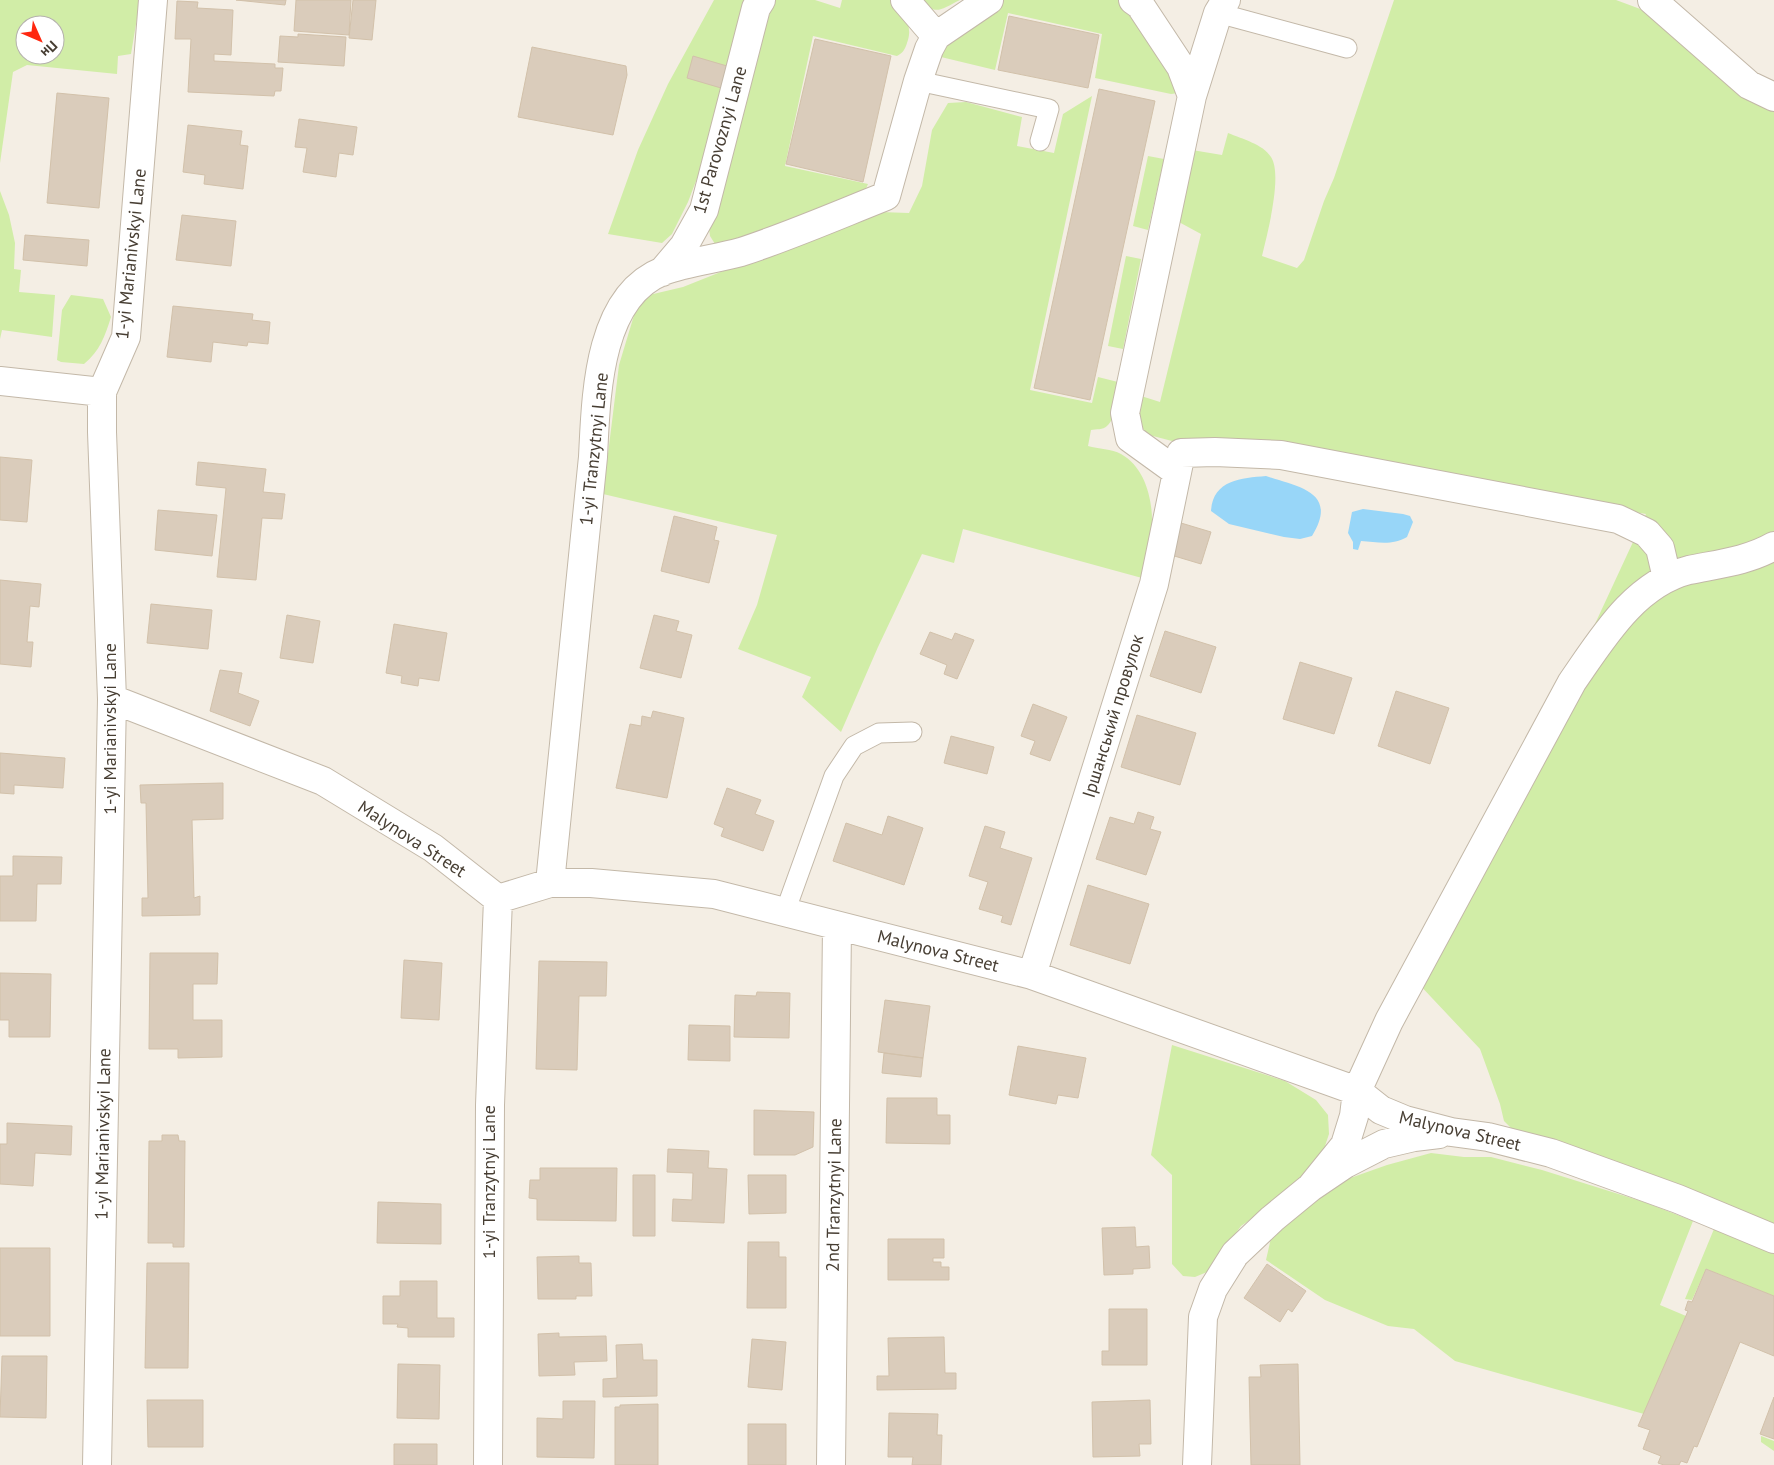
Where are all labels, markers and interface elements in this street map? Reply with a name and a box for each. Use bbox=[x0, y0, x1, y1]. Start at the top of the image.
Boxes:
north arrow bbox=[15, 15, 65, 65]
text: Пн bbox=[37, 37, 61, 61]
street label: 1st Parovoznyi Lane bbox=[687, 63, 752, 216]
street label: 1-yi Marianivskyi Lane bbox=[110, 167, 151, 341]
street label: 1-yi Tranzytnyi Lane bbox=[574, 371, 613, 527]
street label: Іршанський провулок bbox=[1077, 631, 1148, 800]
street label: 1-yi Marianivskyi Lane bbox=[98, 643, 121, 815]
street label: Malynova Street bbox=[354, 795, 471, 882]
street label: Malynova Street bbox=[875, 924, 1001, 977]
street label: 1-yi Marianivskyi Lane bbox=[90, 1048, 115, 1220]
street label: 1-yi Tranzytnyi Lane bbox=[477, 1105, 500, 1259]
street label: Malynova Street bbox=[1397, 1105, 1523, 1156]
street label: 2nd Tranzytnyi Lane bbox=[821, 1118, 846, 1272]

